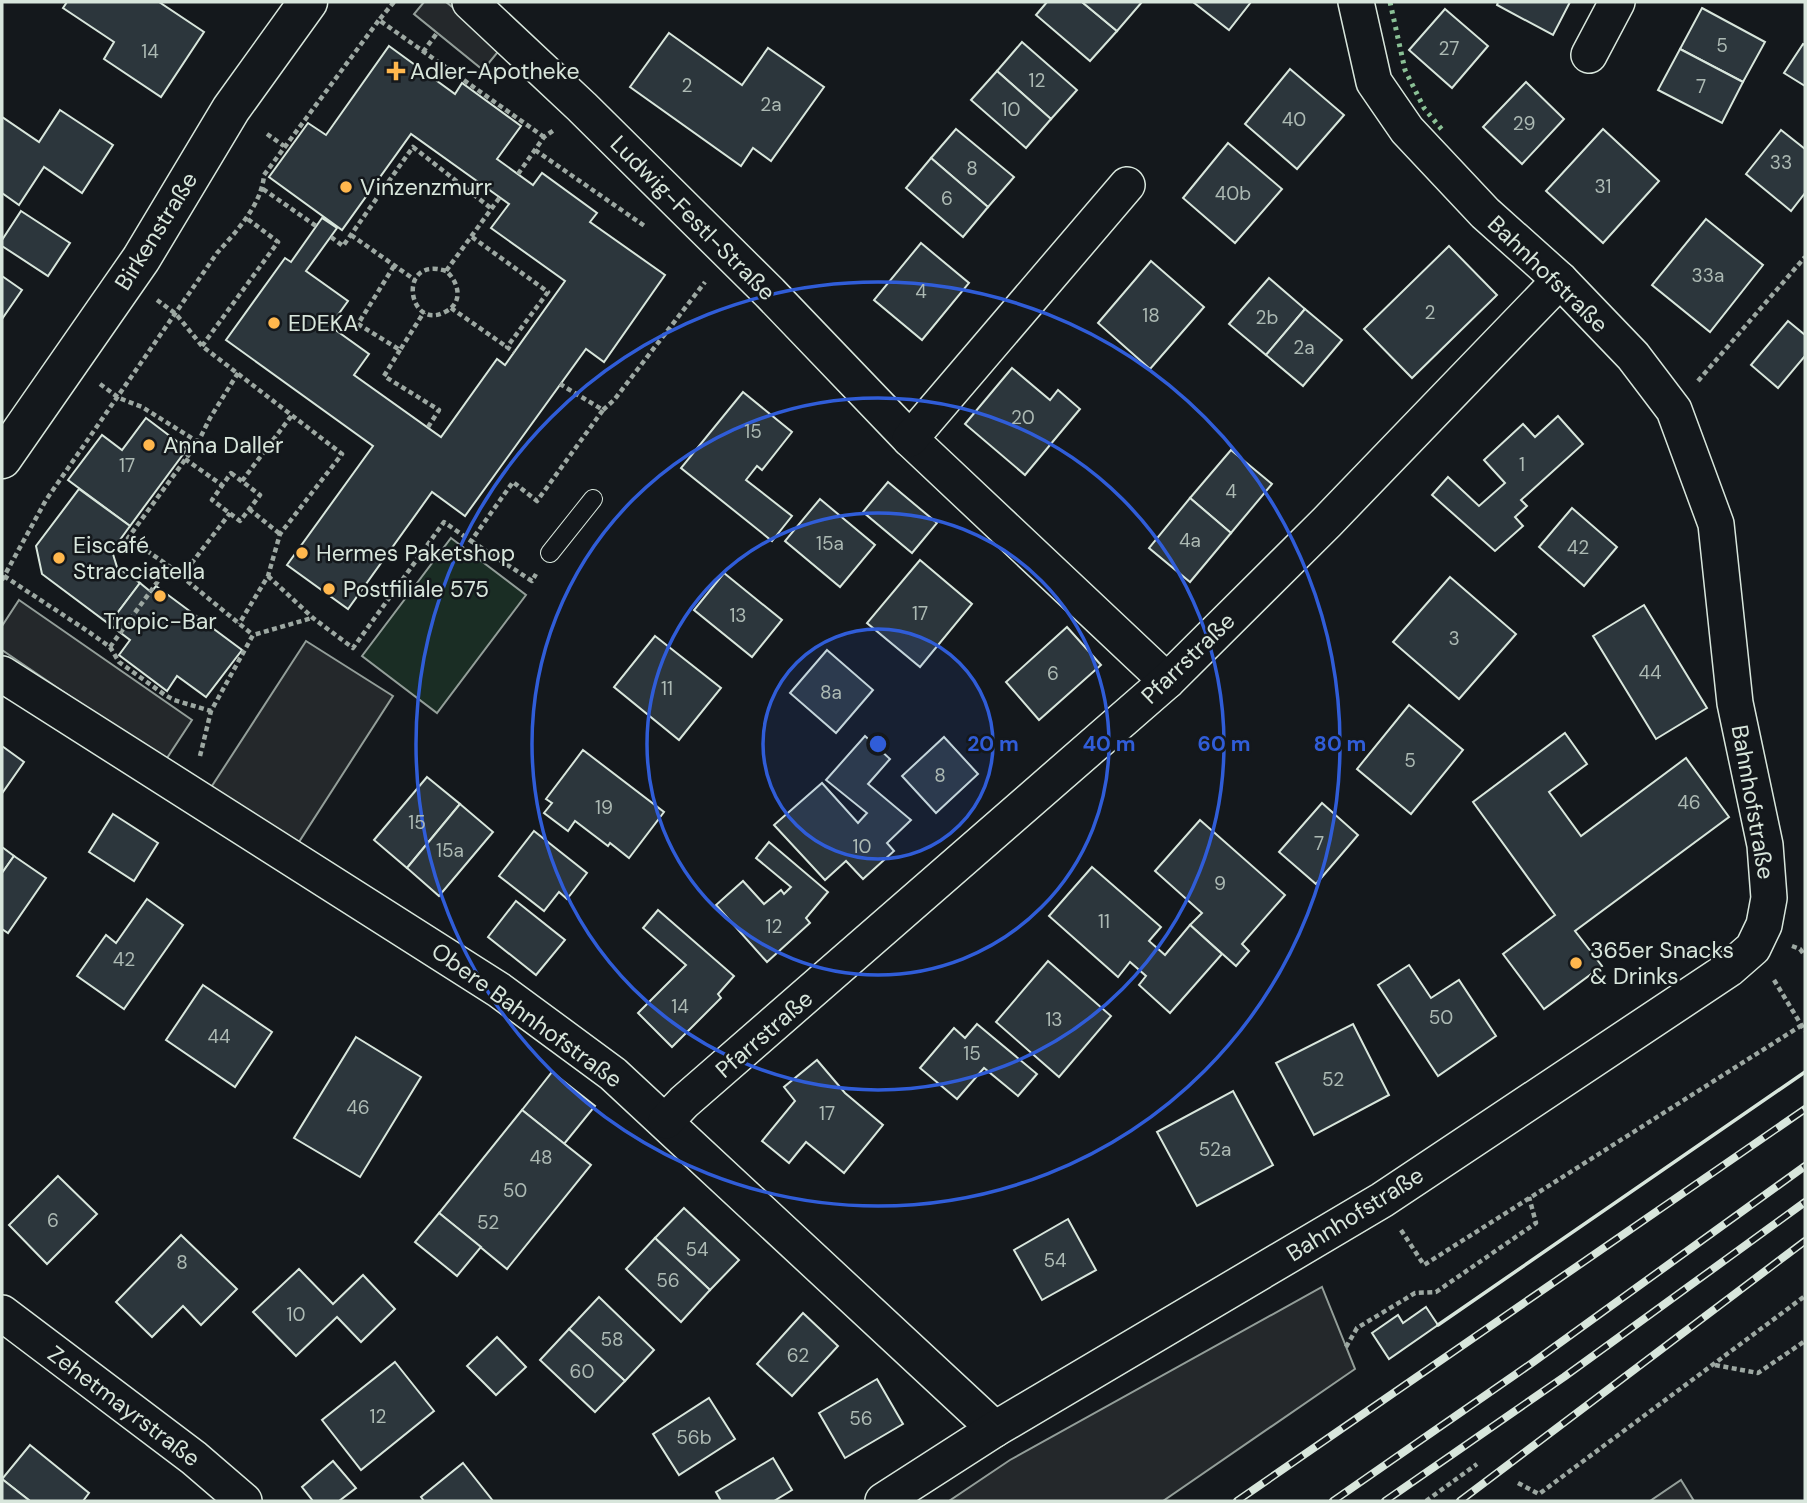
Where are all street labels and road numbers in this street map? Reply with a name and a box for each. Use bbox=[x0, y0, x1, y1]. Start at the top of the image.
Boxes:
street label: Ludwig-Festl-Straße bbox=[604, 129, 782, 307]
street label: Birkenstraße bbox=[108, 166, 204, 296]
street label: Bahnhofstraße bbox=[1481, 209, 1615, 339]
street label: Pfarrstraße bbox=[1135, 606, 1241, 710]
street label: Bahnhofstraße bbox=[1725, 723, 1781, 881]
street label: Obere Bahnhofstraße bbox=[426, 936, 628, 1094]
street label: Pfarrstraße bbox=[709, 984, 819, 1084]
street label: Bahnhofstraße bbox=[1281, 1160, 1429, 1268]
street label: Zehetmayrstraße bbox=[42, 1339, 206, 1473]

